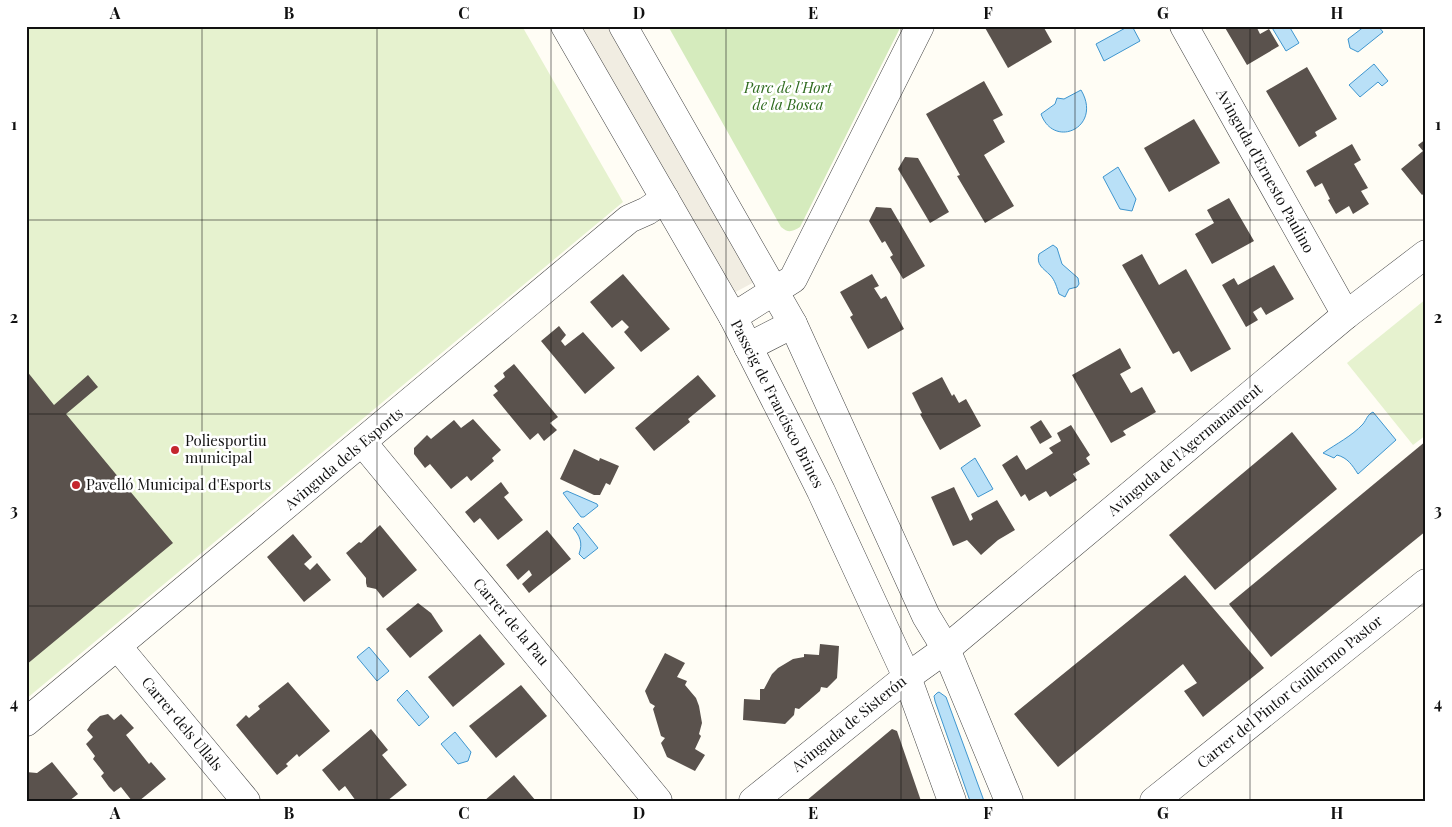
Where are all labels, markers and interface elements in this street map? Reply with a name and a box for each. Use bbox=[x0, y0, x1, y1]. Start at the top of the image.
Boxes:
text: A bbox=[109, 2, 121, 23]
text: B bbox=[284, 2, 295, 23]
text: C bbox=[458, 2, 470, 23]
text: D bbox=[633, 2, 645, 23]
text: E bbox=[808, 2, 818, 23]
text: F bbox=[983, 2, 993, 23]
text: G bbox=[1157, 2, 1169, 23]
text: H bbox=[1331, 2, 1344, 23]
park label: Parc de l'Hort de la Bosca bbox=[743, 77, 833, 114]
street label: Avinguda d'Ernesto Paulino bbox=[1212, 84, 1319, 256]
text: 1 bbox=[11, 113, 17, 134]
text: 1 bbox=[1435, 113, 1441, 134]
text: 2 bbox=[10, 306, 18, 327]
text: 2 bbox=[1434, 306, 1442, 327]
street label: Passeig de Francisco Brines bbox=[727, 316, 829, 491]
street label: Avinguda de l'Agermanament bbox=[1102, 378, 1266, 521]
street label: Avinguda dels Esports bbox=[279, 403, 407, 514]
place label: Poliesportiu municipal bbox=[185, 430, 267, 467]
marker: Poliesportiu municipal bbox=[169, 444, 181, 456]
place label: Pavelló Municipal d'Esports bbox=[86, 474, 271, 494]
marker: Pavelló Municipal d'Esports bbox=[70, 479, 82, 491]
text: 3 bbox=[10, 499, 18, 520]
text: 3 bbox=[1434, 499, 1442, 520]
street label: Carrer de la Pau bbox=[469, 573, 554, 669]
street label: Carrer del Pintor Guillermo Pastor bbox=[1192, 610, 1387, 772]
street label: Avinguda de Sisterón bbox=[786, 671, 910, 776]
street label: Carrer dels Ullals bbox=[138, 672, 228, 774]
text: 4 bbox=[10, 692, 18, 713]
text: 4 bbox=[1434, 692, 1442, 713]
text: A bbox=[109, 802, 121, 823]
text: B bbox=[284, 802, 295, 823]
text: C bbox=[458, 802, 470, 823]
text: D bbox=[633, 802, 645, 823]
text: E bbox=[808, 802, 818, 823]
text: F bbox=[983, 802, 993, 823]
text: G bbox=[1157, 802, 1169, 823]
text: H bbox=[1331, 802, 1344, 823]

